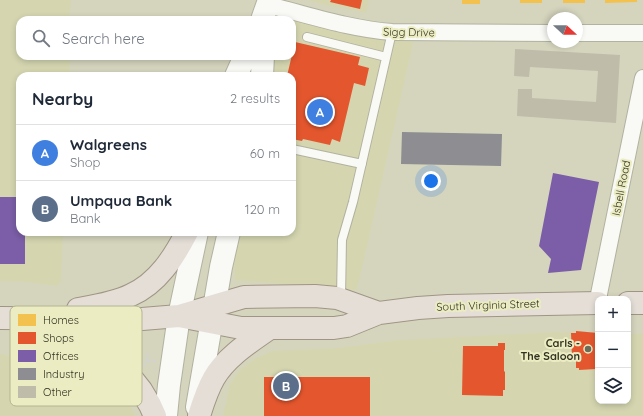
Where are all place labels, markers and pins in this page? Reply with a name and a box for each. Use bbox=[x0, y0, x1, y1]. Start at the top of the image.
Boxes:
pin: A bbox=[307, 97, 333, 127]
place label: Carls - The Saloon bbox=[520, 336, 580, 363]
marker: Carls - The Saloon bbox=[583, 344, 593, 354]
pin: B bbox=[273, 371, 299, 401]

